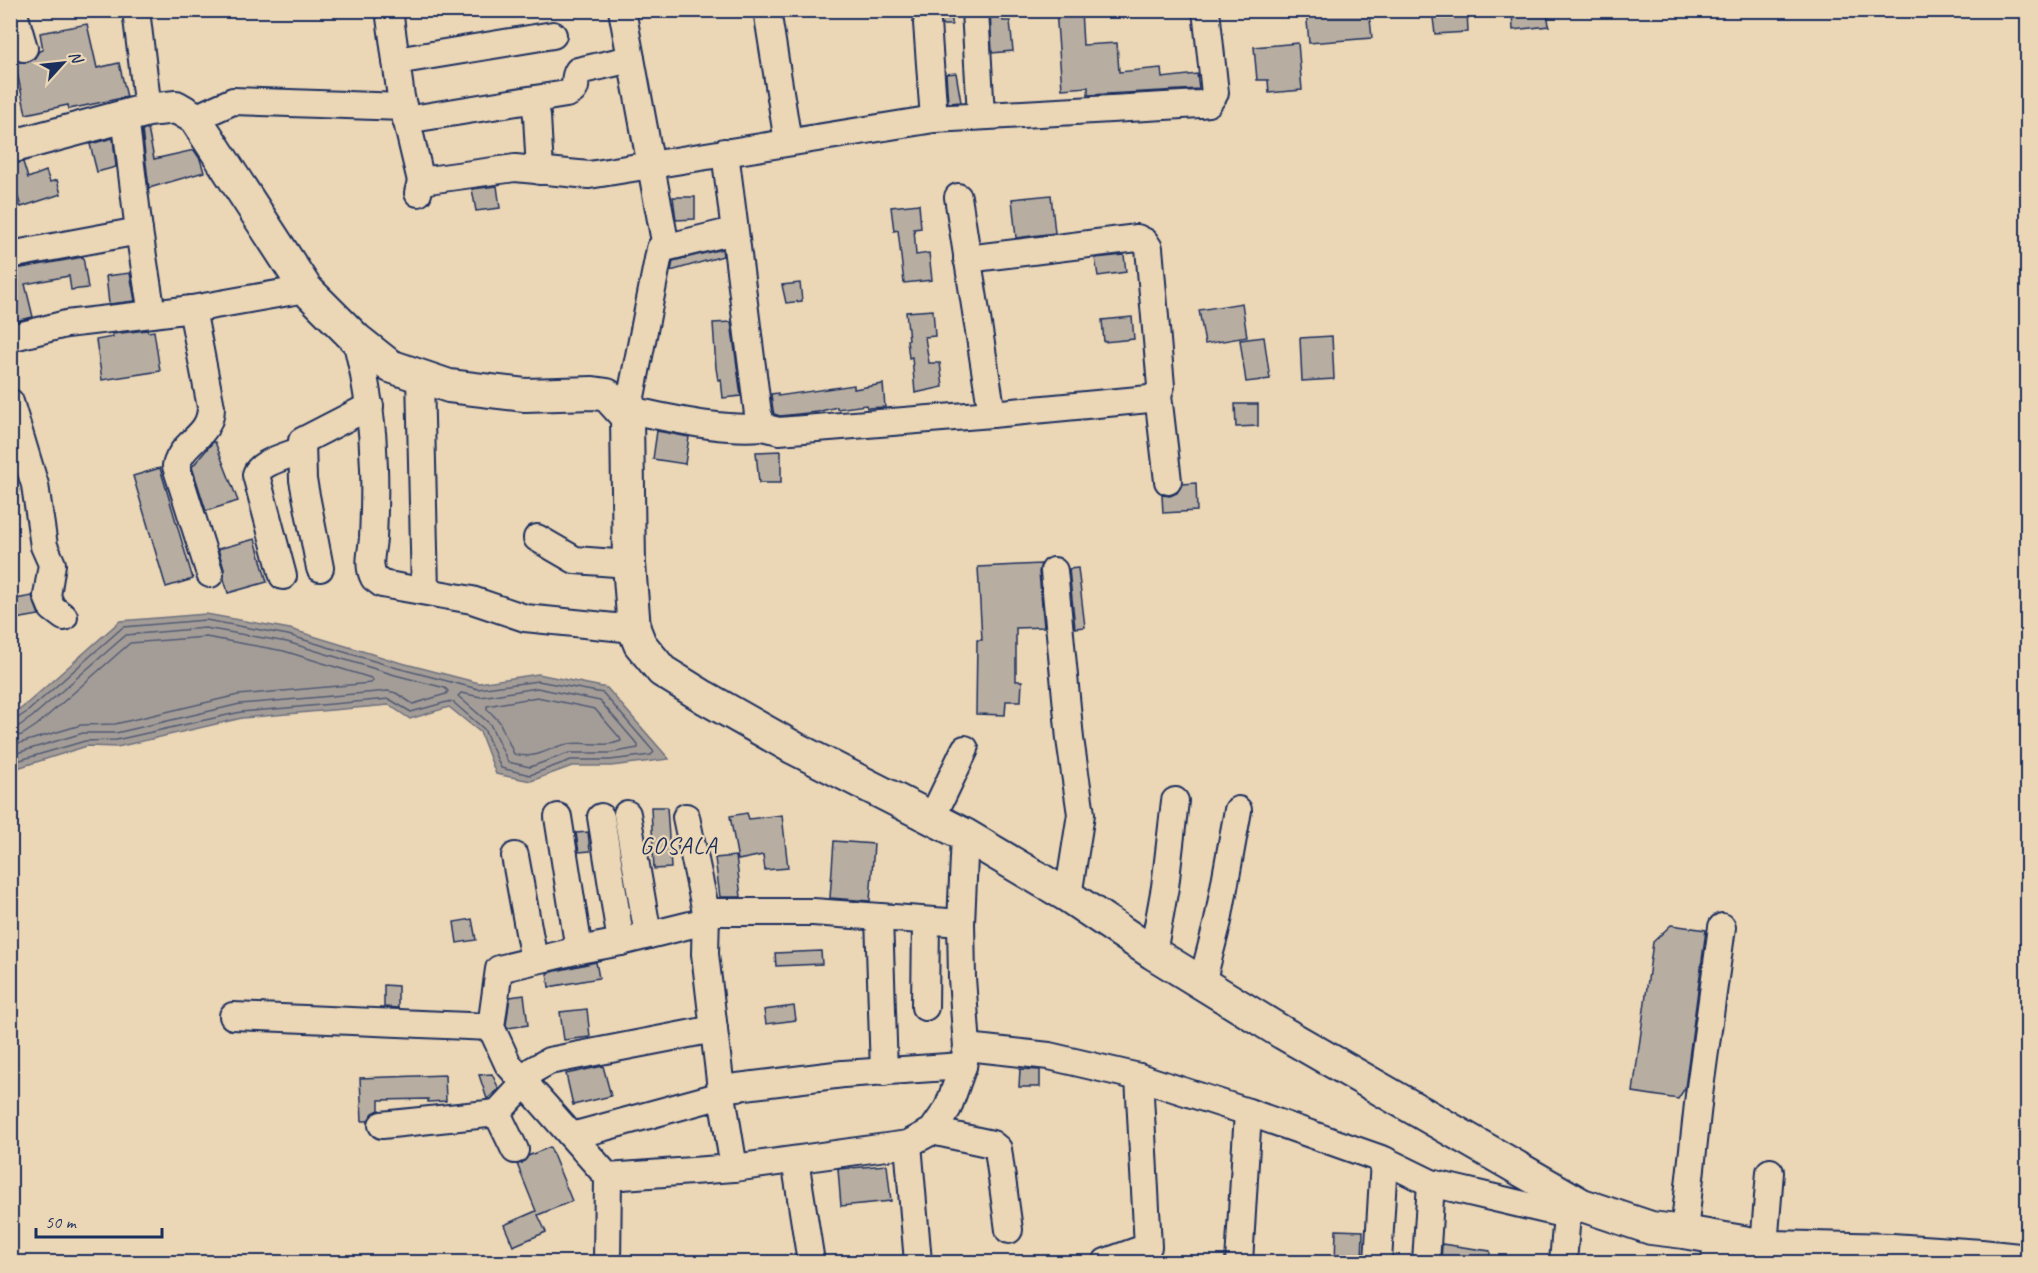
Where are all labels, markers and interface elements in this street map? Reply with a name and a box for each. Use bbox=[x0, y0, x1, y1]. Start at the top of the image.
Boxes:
north arrow bbox=[33, 33, 93, 93]
text: N bbox=[64, 48, 88, 68]
district label: GOSALA bbox=[640, 830, 718, 860]
scale bar bbox=[36, 1201, 162, 1239]
text: 50 m bbox=[45, 1211, 78, 1233]

